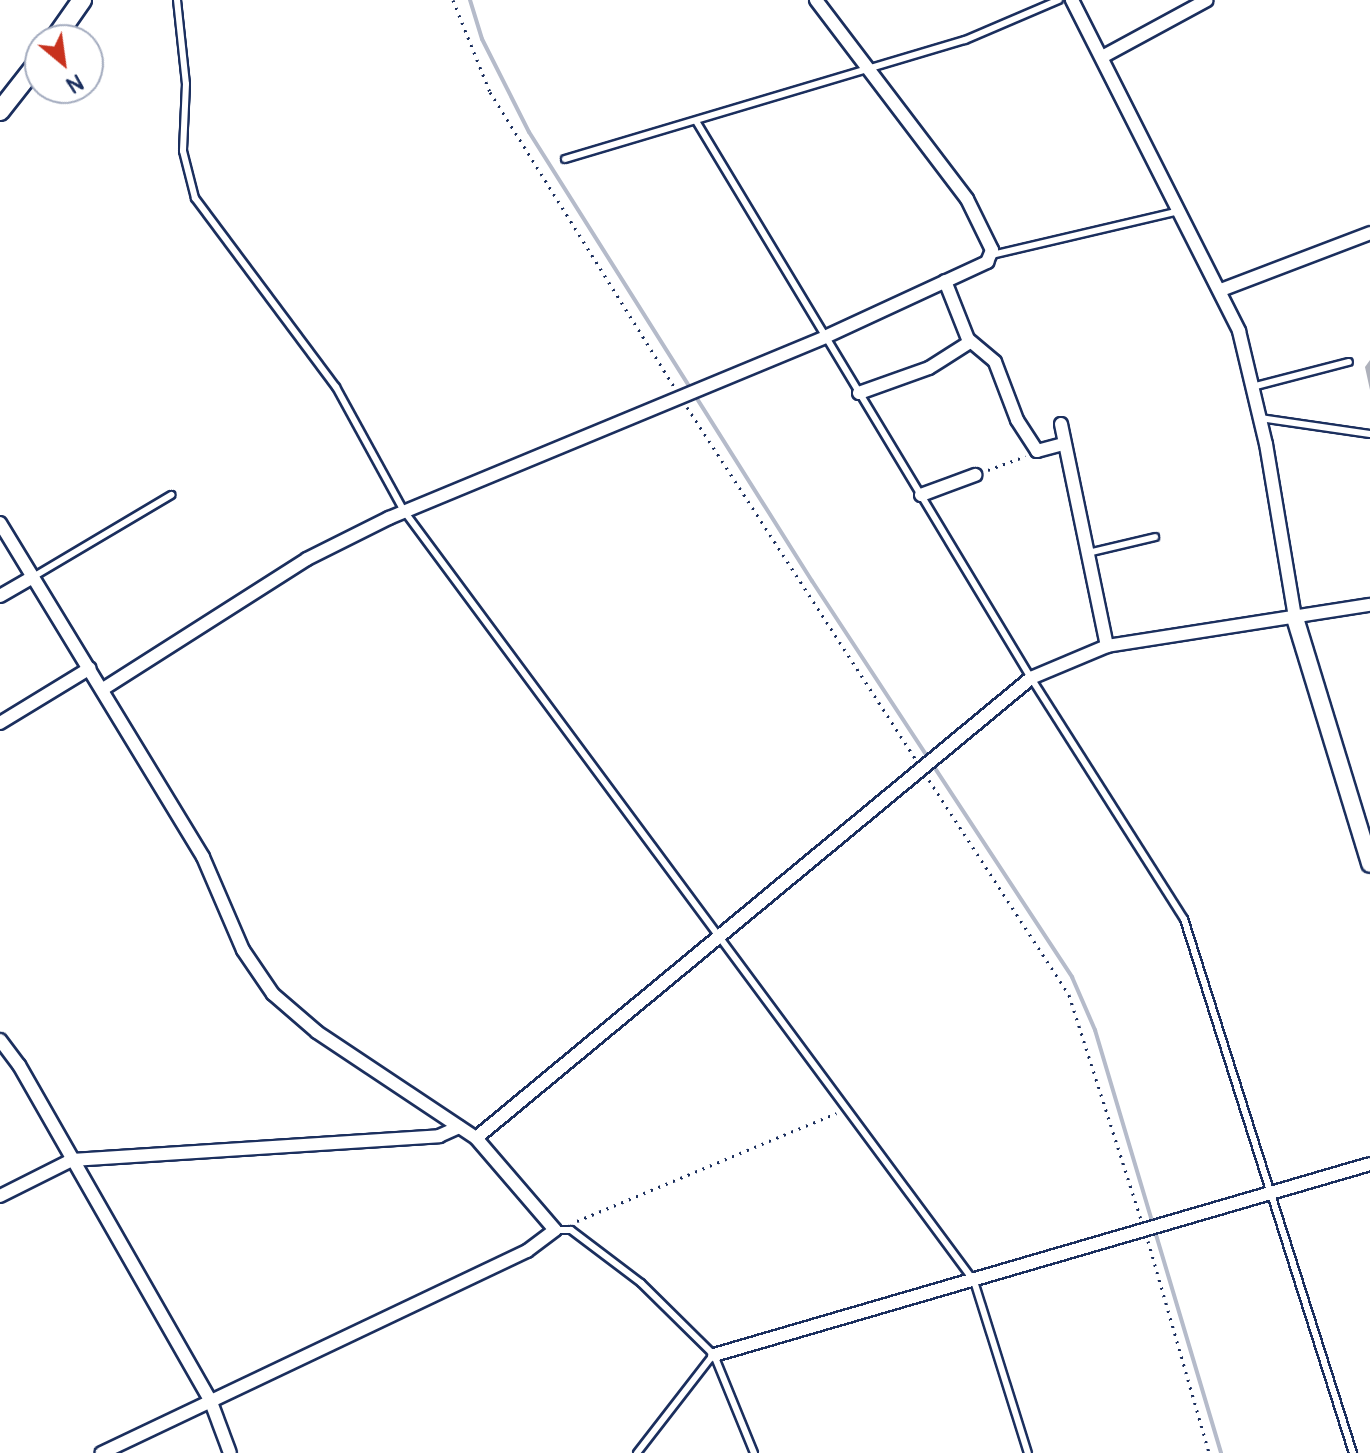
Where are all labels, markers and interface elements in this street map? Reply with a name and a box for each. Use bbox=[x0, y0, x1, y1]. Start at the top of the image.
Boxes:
north arrow bbox=[24, 24, 104, 104]
text: N bbox=[61, 67, 88, 99]

